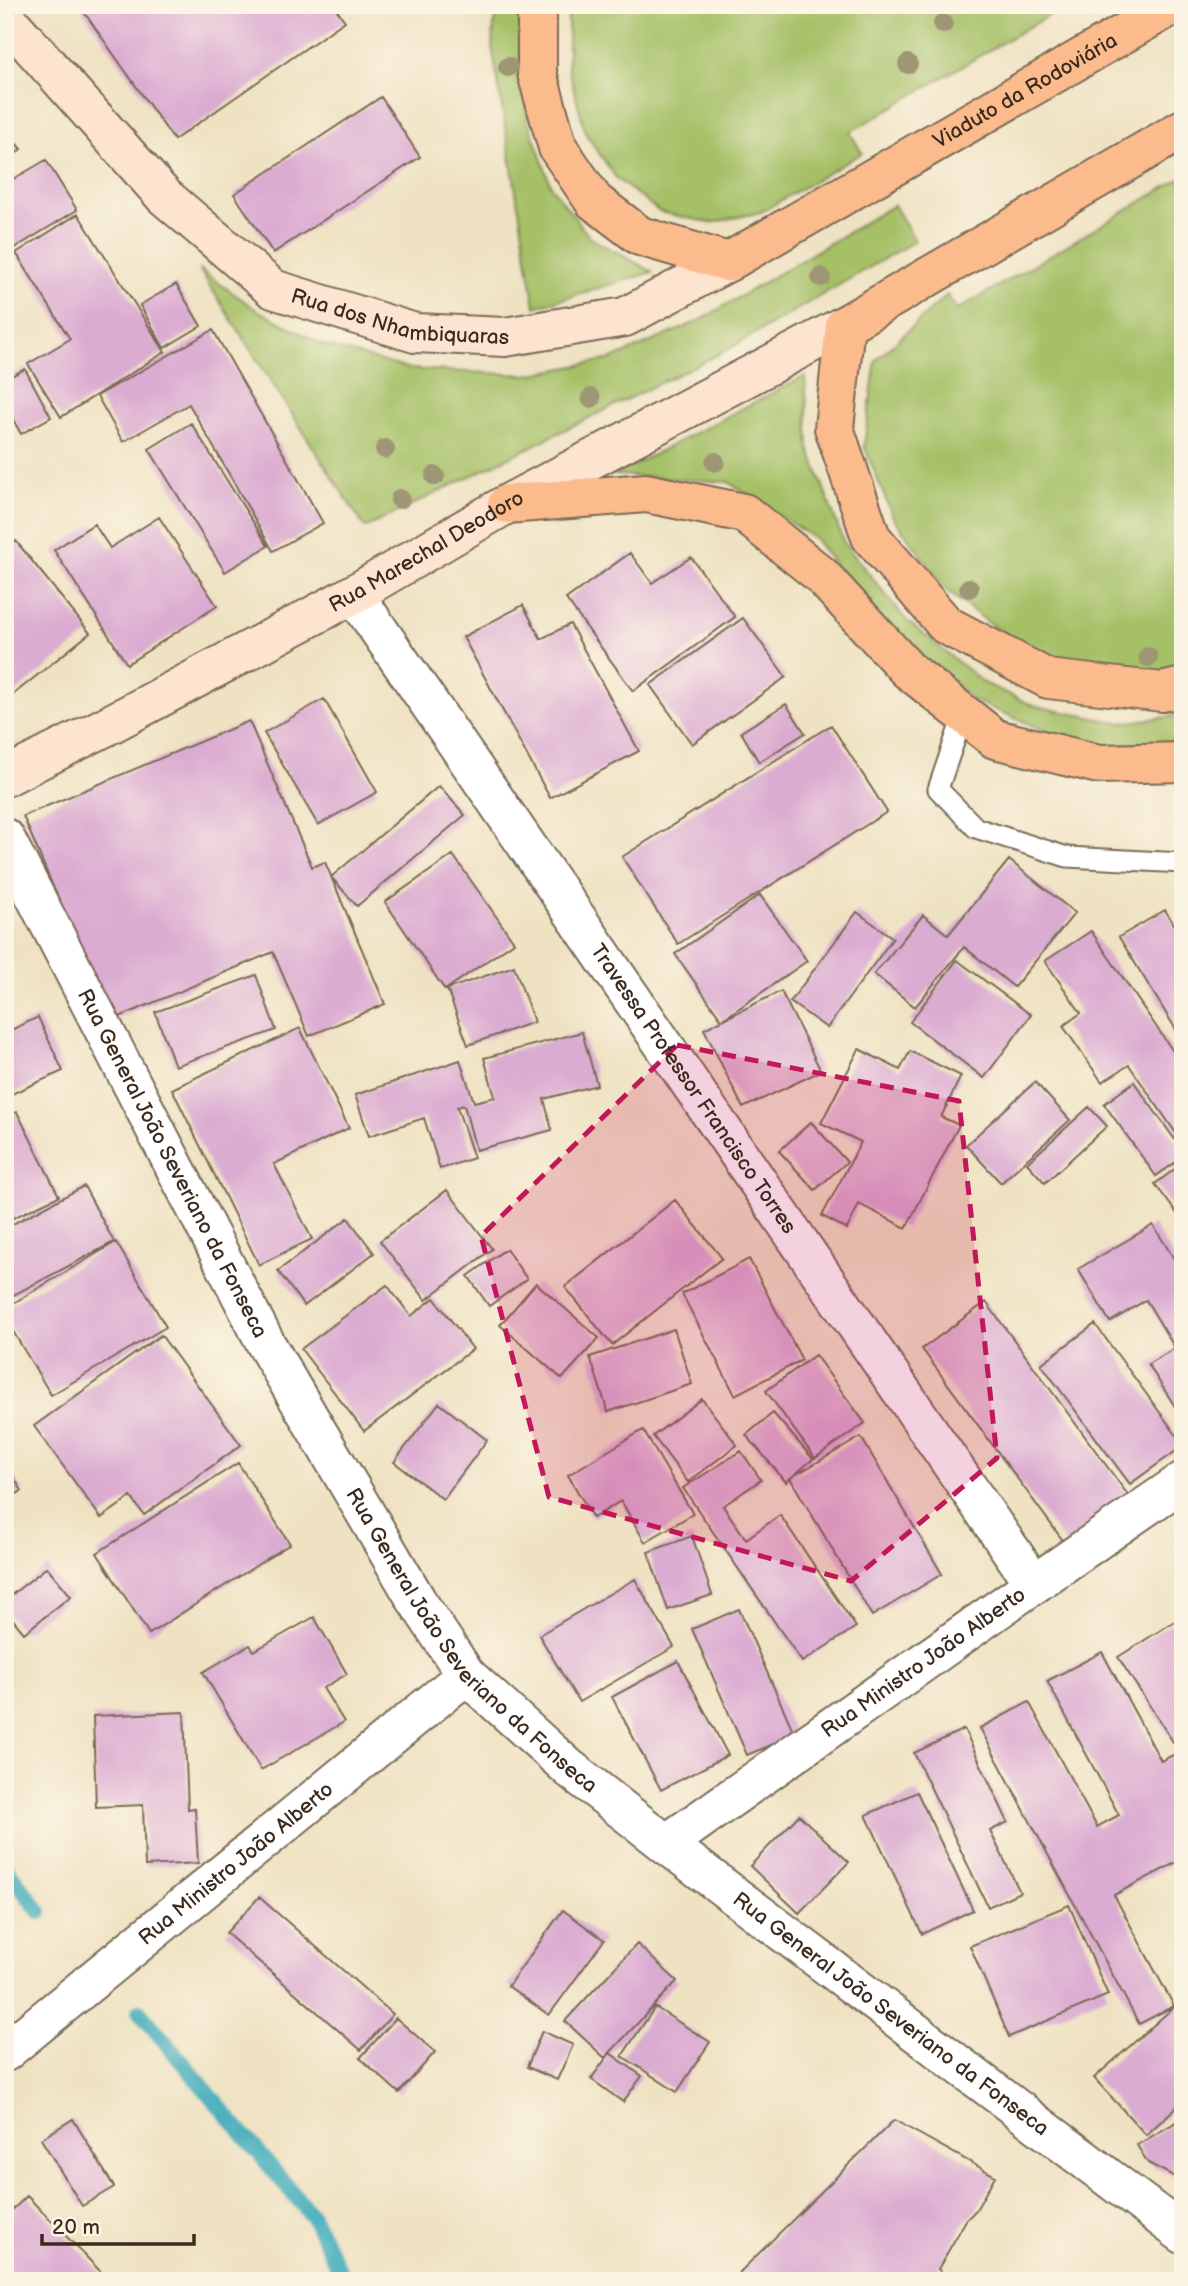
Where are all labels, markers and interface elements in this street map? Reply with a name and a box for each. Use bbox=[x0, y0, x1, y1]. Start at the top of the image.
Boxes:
street label: Viaduto da Rodoviária bbox=[928, 27, 1122, 153]
street label: Rua dos Nhambiquaras bbox=[288, 283, 510, 350]
street label: Rua Marechal Deodoro bbox=[324, 485, 528, 618]
street label: Travessa Professor Francisco Torres bbox=[585, 939, 802, 1238]
street label: Rua General João Severiano da Fonseca bbox=[72, 985, 273, 1342]
street label: Rua General João Severiano da Fonseca bbox=[341, 1483, 602, 1798]
street label: Rua Ministro João Alberto bbox=[816, 1582, 1030, 1743]
street label: Rua Ministro João Alberto bbox=[133, 1776, 338, 1950]
street label: Rua General João Severiano da Fonseca bbox=[728, 1887, 1054, 2141]
scale bar bbox=[42, 2202, 194, 2246]
text: 20 m bbox=[52, 2215, 100, 2240]

